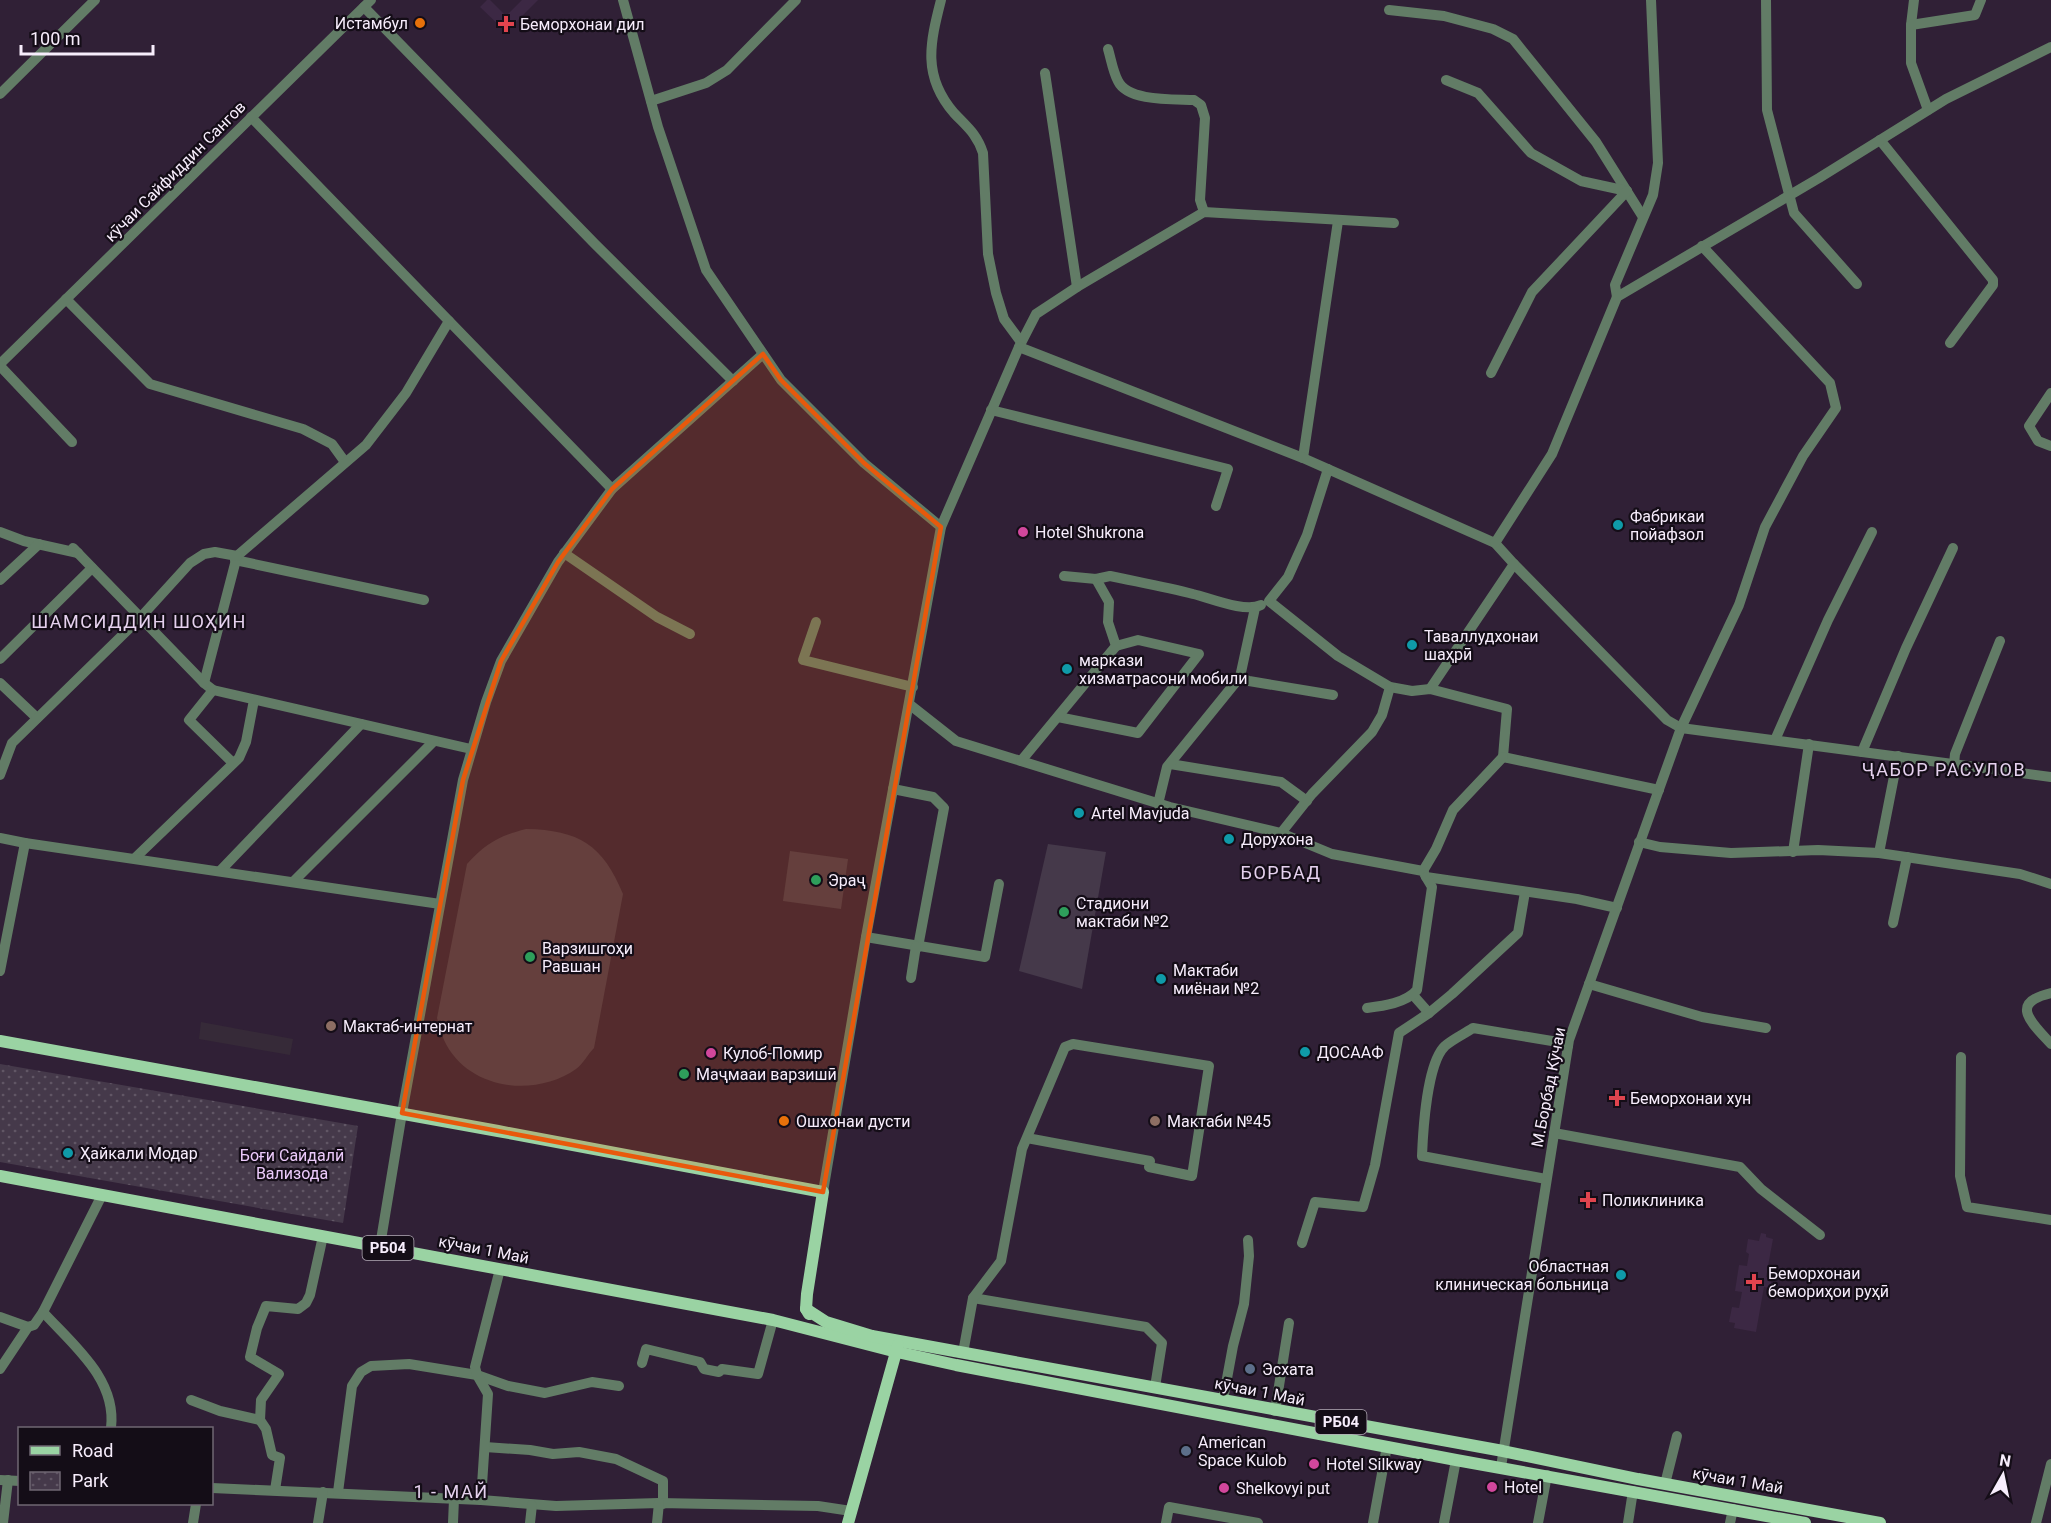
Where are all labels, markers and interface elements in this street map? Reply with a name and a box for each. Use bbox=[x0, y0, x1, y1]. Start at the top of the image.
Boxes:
place label: Истамбул bbox=[335, 14, 408, 33]
marker: Беморхонаи дил bbox=[497, 15, 515, 33]
place label: Беморхонаи дил bbox=[520, 15, 645, 34]
marker: Истамбул bbox=[413, 16, 427, 30]
scale bar bbox=[21, 18, 153, 56]
text: 100 m bbox=[30, 28, 81, 49]
street label: кӯчаи Сайфиддин Сангов bbox=[101, 97, 250, 246]
place label: Фабрикаи пойафзол bbox=[1630, 507, 1705, 544]
marker: Фабрикаи пойафзол bbox=[1611, 518, 1625, 532]
place label: Hotel Shukrona bbox=[1035, 523, 1144, 542]
marker: Hotel Shukrona bbox=[1016, 525, 1030, 539]
district label: ШАМСИДДИН ШОҲИН bbox=[31, 611, 247, 632]
place label: Таваллудхонаи шаҳрӣ bbox=[1424, 627, 1539, 664]
marker: Таваллудхонаи шаҳрӣ bbox=[1405, 638, 1419, 652]
place label: маркази хизматрасони мобили bbox=[1079, 651, 1247, 688]
marker: маркази хизматрасони мобили bbox=[1060, 662, 1074, 676]
district label: ҶАБОР РАСУЛОВ bbox=[1862, 759, 2026, 780]
place label: Artel Mavjuda bbox=[1091, 804, 1190, 823]
marker: Artel Mavjuda bbox=[1072, 806, 1086, 820]
place label: Дорухона bbox=[1241, 830, 1313, 849]
marker: Дорухона bbox=[1222, 832, 1236, 846]
district label: БОРБАД bbox=[1241, 862, 1321, 883]
place label: Эраҷ bbox=[828, 871, 866, 890]
marker: Эраҷ bbox=[809, 873, 823, 887]
place label: Стадиони мактаби №2 bbox=[1076, 894, 1169, 931]
marker: Стадиони мактаби №2 bbox=[1057, 905, 1071, 919]
place label: Варзишгоҳи Равшан bbox=[542, 939, 633, 976]
marker: Варзишгоҳи Равшан bbox=[523, 950, 537, 964]
place label: Мактаби миёнаи №2 bbox=[1173, 961, 1259, 998]
marker: Мактаби миёнаи №2 bbox=[1154, 972, 1168, 986]
place label: Мактаб-интернат bbox=[343, 1017, 473, 1036]
marker: Мактаб-интернат bbox=[324, 1019, 338, 1033]
street label: М.Борбад Кӯчаи bbox=[1528, 1026, 1569, 1149]
place label: ДОСААФ bbox=[1317, 1043, 1384, 1062]
place label: Кулоб-Помир bbox=[723, 1044, 823, 1063]
marker: ДОСААФ bbox=[1298, 1045, 1312, 1059]
marker: Кулоб-Помир bbox=[704, 1046, 718, 1060]
place label: Маҷмааи варзишӣ bbox=[696, 1065, 837, 1084]
marker: Маҷмааи варзишӣ bbox=[677, 1067, 691, 1081]
marker: Беморхонаи хун bbox=[1608, 1089, 1626, 1107]
place label: Беморхонаи хун bbox=[1630, 1089, 1751, 1108]
place label: Ошхонаи дусти bbox=[796, 1112, 910, 1131]
place label: Мактаби №45 bbox=[1167, 1112, 1271, 1131]
marker: Ошхонаи дусти bbox=[777, 1114, 791, 1128]
marker: Мактаби №45 bbox=[1148, 1114, 1162, 1128]
place label: Ҳайкали Модар bbox=[80, 1144, 198, 1163]
marker: Ҳайкали Модар bbox=[61, 1146, 75, 1160]
park label: Боғи Сайдалӣ Вализода bbox=[240, 1146, 344, 1183]
marker: Поликлиника bbox=[1579, 1191, 1597, 1209]
place label: Поликлиника bbox=[1602, 1191, 1704, 1210]
street label: кӯчаи 1 Май bbox=[437, 1231, 531, 1268]
road number: РБ04 bbox=[362, 1236, 414, 1260]
place label: Областная клиническая больница bbox=[1435, 1257, 1609, 1294]
place label: Беморхонаи бемориҳои руҳӣ bbox=[1768, 1264, 1889, 1301]
marker: Областная клиническая больница bbox=[1614, 1268, 1628, 1282]
marker: Беморхонаи бемориҳои руҳӣ bbox=[1745, 1273, 1763, 1291]
place label: Эсхата bbox=[1262, 1360, 1314, 1379]
marker: Эсхата bbox=[1243, 1362, 1257, 1376]
street label: кӯчаи 1 Май bbox=[1213, 1373, 1307, 1410]
road number: РБ04 bbox=[1316, 1410, 1366, 1434]
legend bbox=[18, 1427, 213, 1505]
place label: American Space Kulob bbox=[1198, 1433, 1287, 1470]
text: Road bbox=[72, 1440, 113, 1461]
marker: American Space Kulob bbox=[1179, 1444, 1193, 1458]
north arrow bbox=[1973, 1445, 2033, 1505]
text: N bbox=[1998, 1450, 2012, 1471]
place label: Hotel Silkway bbox=[1326, 1455, 1422, 1474]
marker: Hotel Silkway bbox=[1307, 1457, 1321, 1471]
street label: кӯчаи 1 Май bbox=[1691, 1463, 1785, 1498]
text: Park bbox=[72, 1470, 109, 1491]
place label: Hotel bbox=[1504, 1478, 1542, 1497]
place label: Shelkovyi put bbox=[1236, 1479, 1330, 1498]
marker: Hotel bbox=[1485, 1480, 1499, 1494]
district label: 1 - МАЙ bbox=[414, 1481, 488, 1502]
marker: Shelkovyi put bbox=[1217, 1481, 1231, 1495]

